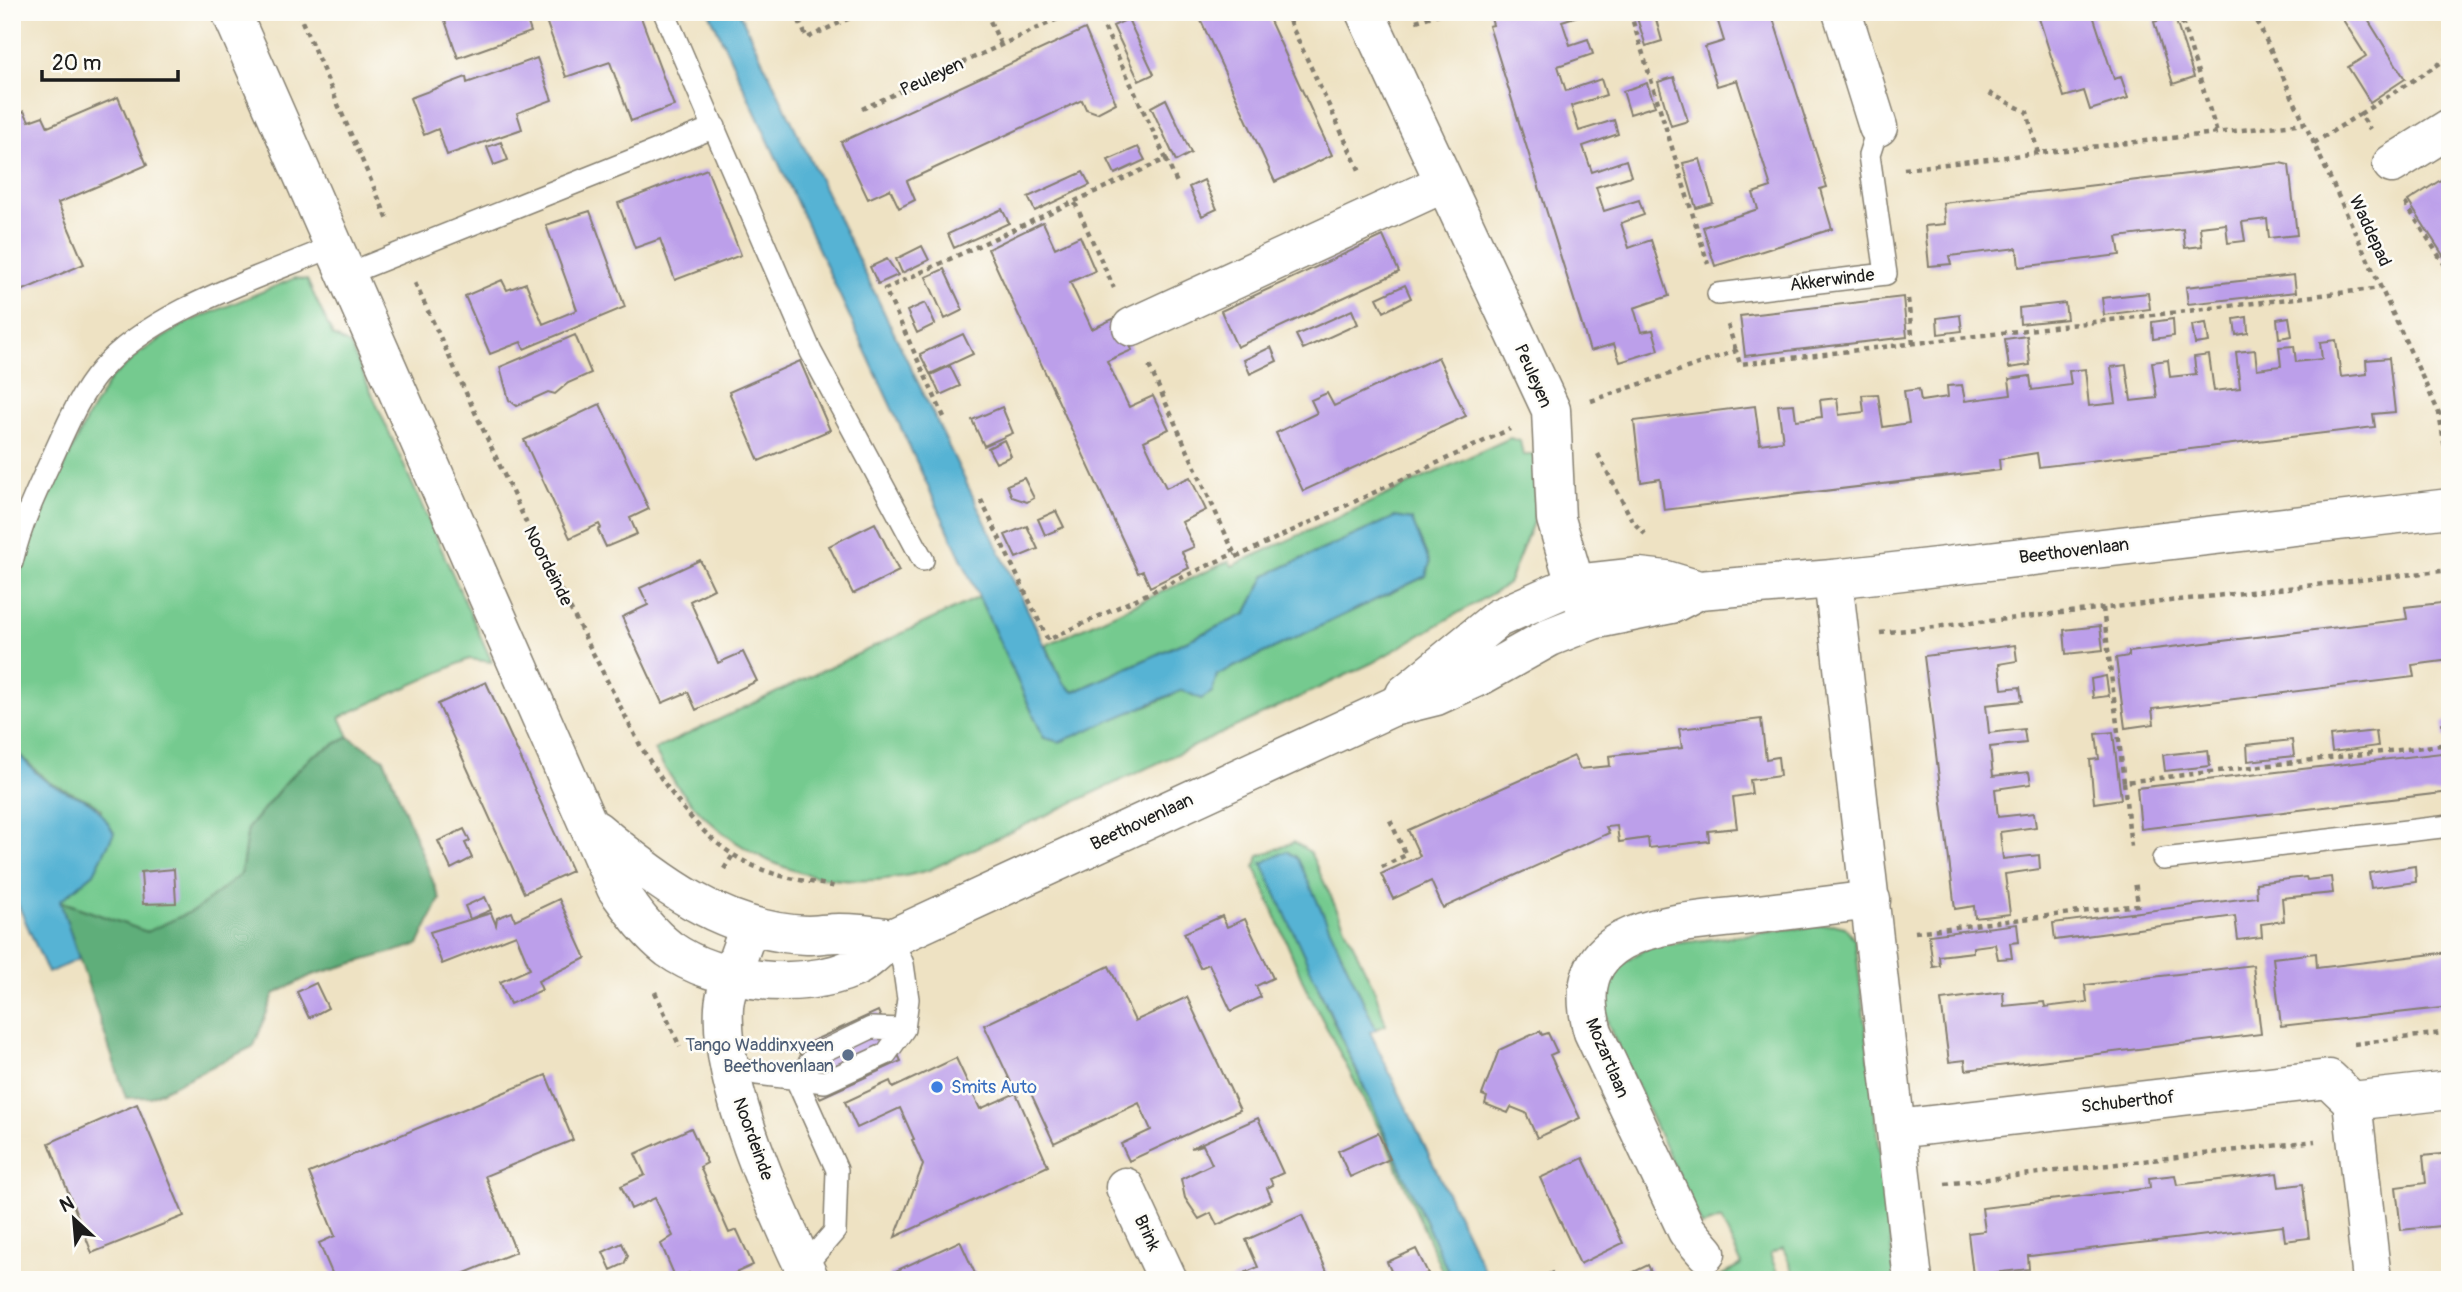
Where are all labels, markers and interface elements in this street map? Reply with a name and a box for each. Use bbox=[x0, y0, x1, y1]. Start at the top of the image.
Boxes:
scale bar bbox=[42, 38, 178, 82]
text: 20 m bbox=[52, 50, 101, 77]
street label: Peuleyen bbox=[897, 52, 967, 102]
street label: Waddepad bbox=[2343, 192, 2397, 270]
street label: Akkerwinde bbox=[1788, 263, 1876, 297]
street label: Peuleyen bbox=[1509, 341, 1557, 411]
street label: Noordeinde bbox=[518, 522, 578, 610]
street label: Beethovenlaan bbox=[2018, 533, 2130, 569]
street label: Beethovenlaan bbox=[1087, 788, 1197, 856]
street label: Mozartlaan bbox=[1580, 1015, 1634, 1101]
place label: Tango Waddinxveen Beethovenlaan bbox=[685, 1034, 834, 1078]
marker: Tango Waddinxveen Beethovenlaan bbox=[840, 1047, 856, 1063]
place label: Smits Auto bbox=[951, 1076, 1037, 1099]
marker: Smits Auto bbox=[929, 1079, 945, 1095]
street label: Schuberthof bbox=[2080, 1086, 2177, 1118]
street label: Noordeinde bbox=[727, 1094, 779, 1184]
north arrow bbox=[38, 1184, 108, 1254]
text: N bbox=[56, 1191, 78, 1218]
street label: Brink bbox=[1129, 1211, 1166, 1255]

